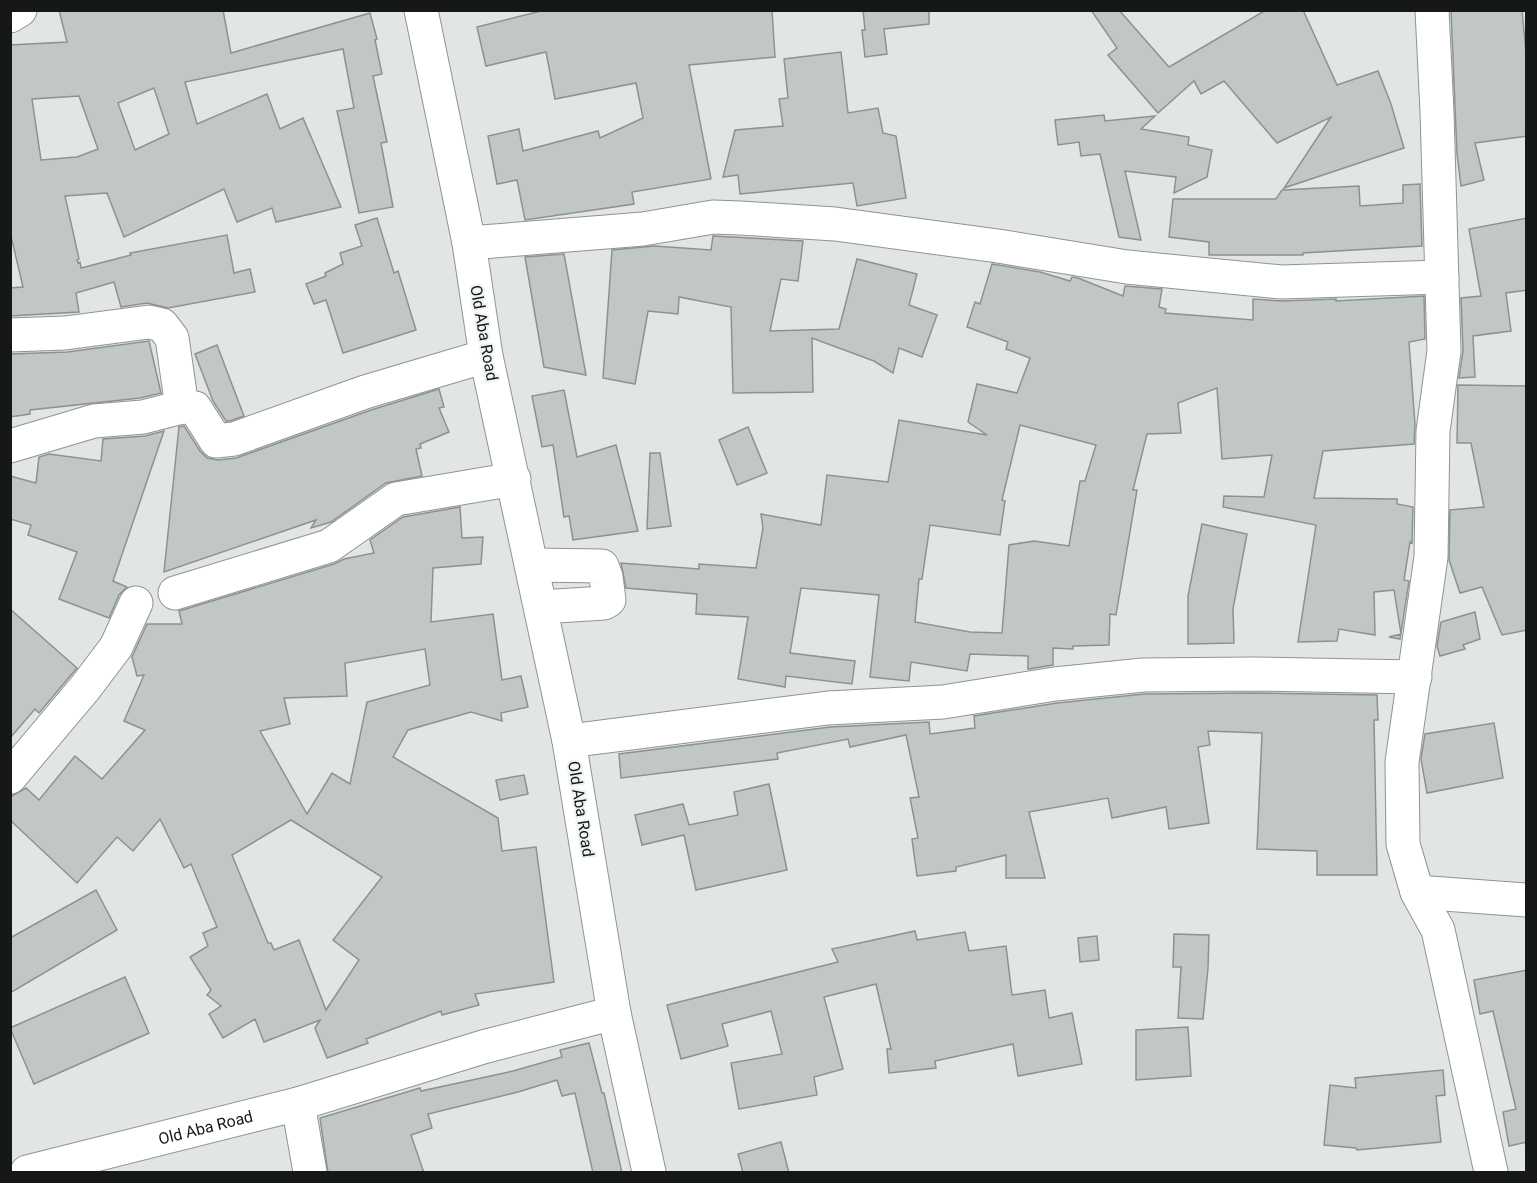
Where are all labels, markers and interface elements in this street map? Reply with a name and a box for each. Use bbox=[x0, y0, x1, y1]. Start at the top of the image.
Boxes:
street label: Old Aba Road bbox=[466, 284, 502, 382]
street label: Old Aba Road bbox=[564, 760, 598, 858]
street label: Old Aba Road bbox=[156, 1106, 255, 1148]

